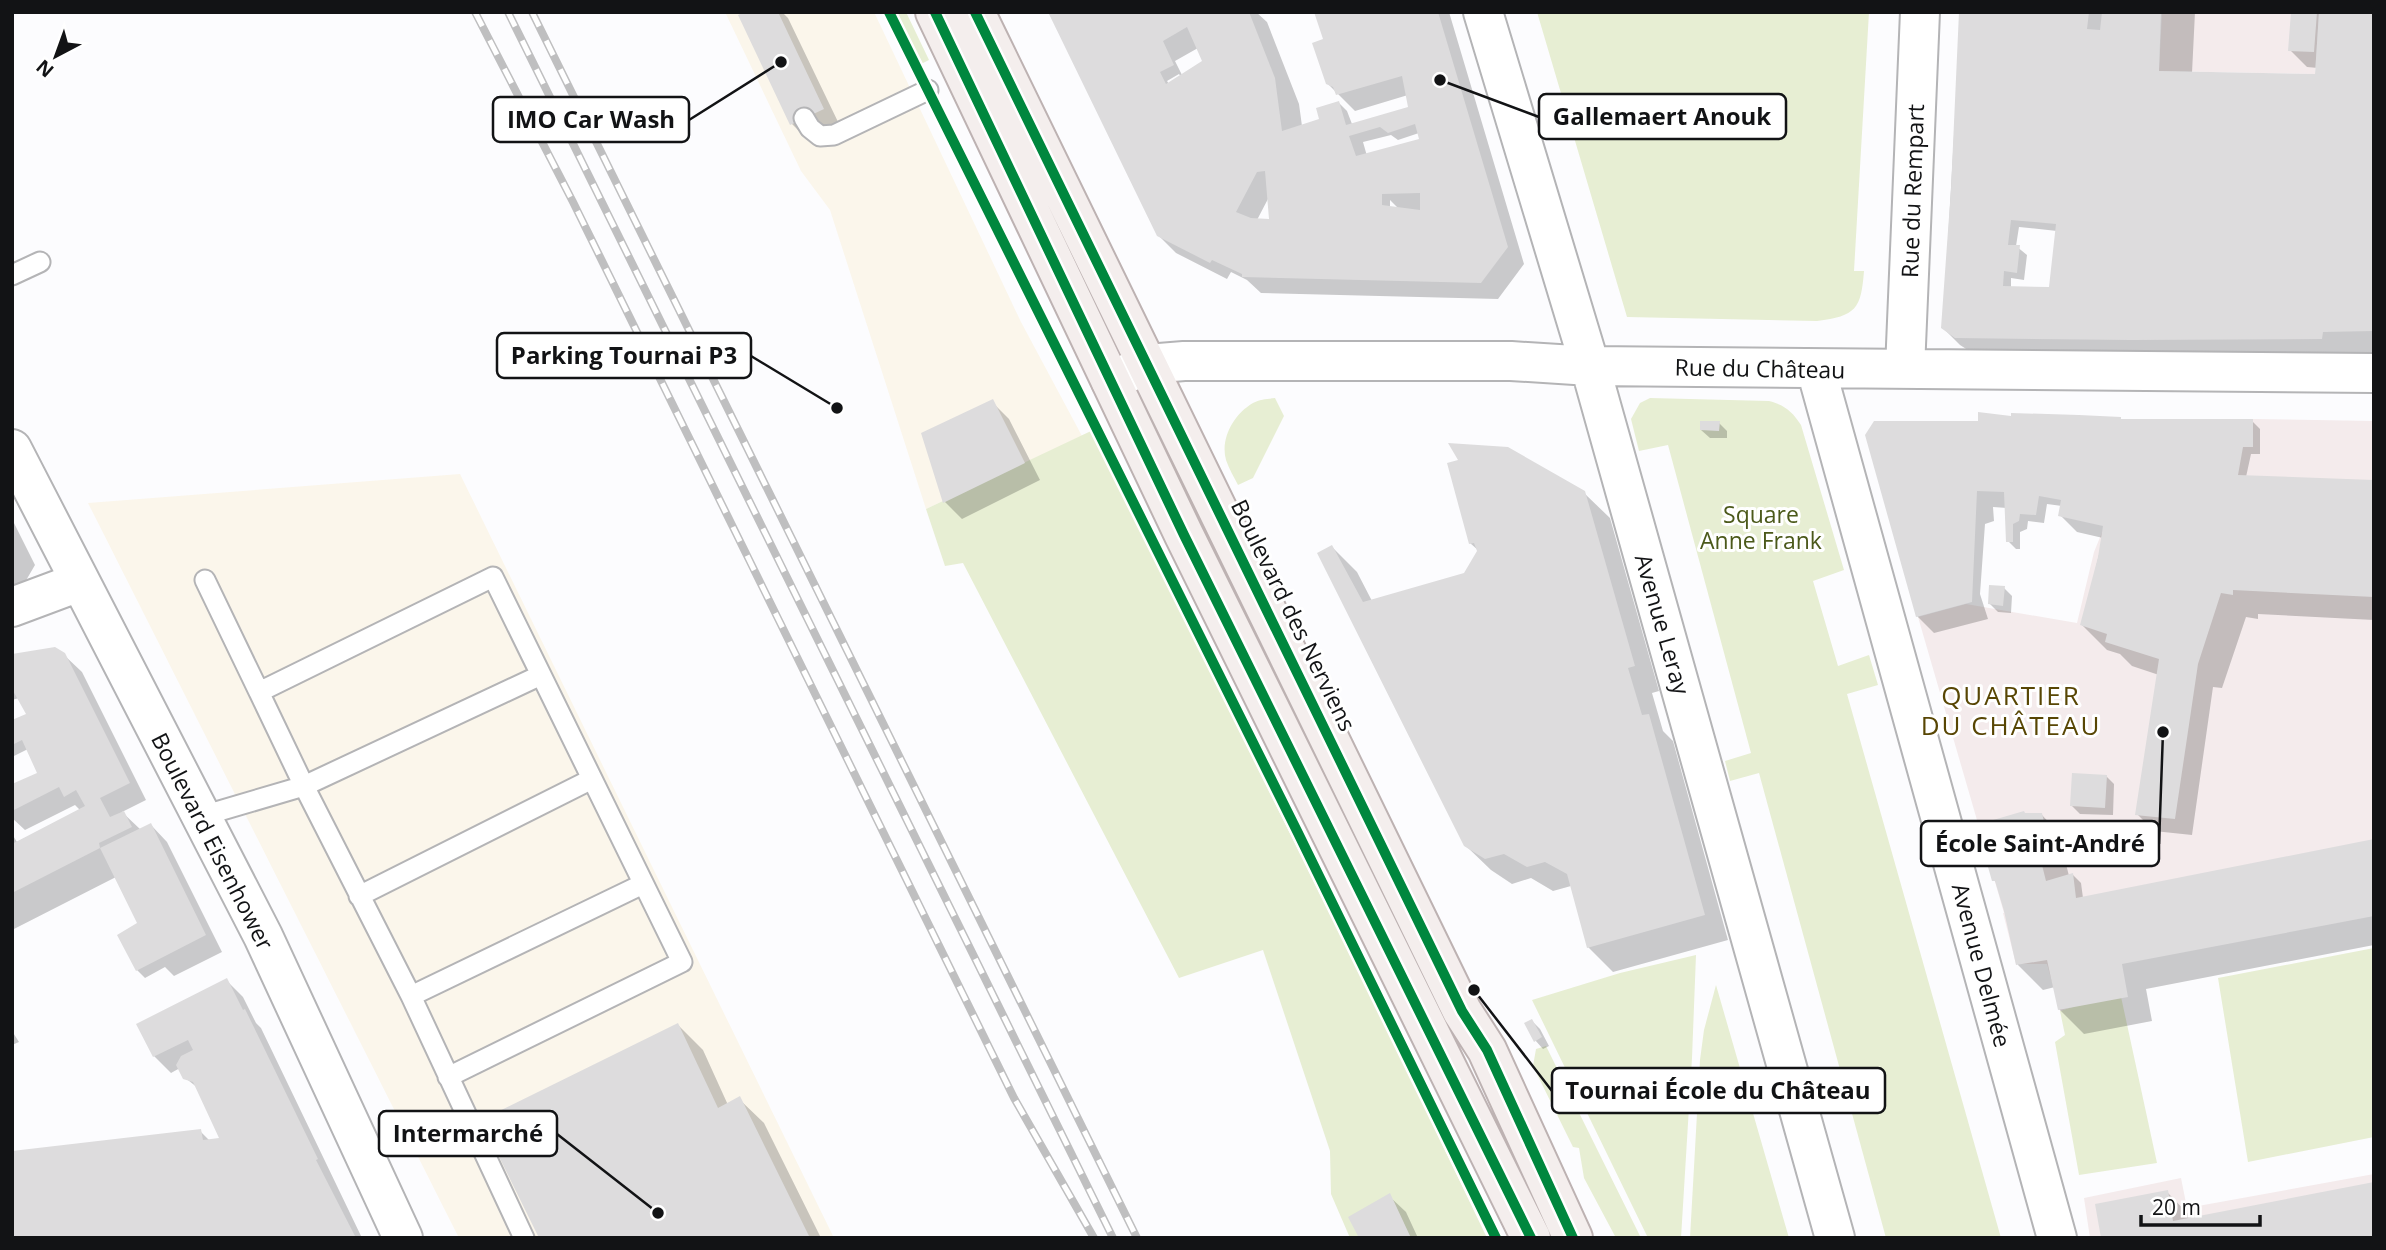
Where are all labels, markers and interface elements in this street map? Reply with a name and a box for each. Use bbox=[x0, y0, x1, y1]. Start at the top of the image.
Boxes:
north arrow bbox=[21, 21, 91, 91]
text: N bbox=[30, 54, 59, 84]
callout: Gallemaert Anouk bbox=[1539, 94, 1786, 139]
callout: IMO Car Wash bbox=[493, 97, 689, 142]
text: Gallemaert Anouk bbox=[1553, 99, 1771, 132]
text: IMO Car Wash bbox=[507, 102, 675, 135]
street label: Rue du Rempart bbox=[1893, 103, 1931, 279]
callout: Parking Tournai P3 bbox=[497, 333, 751, 378]
text: Parking Tournai P3 bbox=[511, 338, 737, 371]
street label: Rue du Château bbox=[1674, 351, 1846, 385]
street label: Boulevard des Nerviens bbox=[1224, 494, 1364, 736]
park label: Square Anne Frank bbox=[1700, 498, 1822, 556]
street label: Avenue Leray bbox=[1628, 550, 1698, 698]
district label: QUARTIER DU CHÂTEAU bbox=[1921, 677, 2101, 743]
street label: Boulevard Eisenhower bbox=[144, 727, 282, 956]
callout: École Saint-André bbox=[1921, 821, 2159, 866]
text: École Saint-André bbox=[1935, 826, 2145, 859]
street label: Avenue Delmée bbox=[1945, 879, 2019, 1051]
callout: Tournai École du Château bbox=[1552, 1068, 1885, 1113]
text: Tournai École du Château bbox=[1565, 1073, 1871, 1106]
callout: Intermarché bbox=[379, 1111, 557, 1156]
text: Intermarché bbox=[393, 1116, 543, 1149]
scale bar bbox=[2141, 1184, 2260, 1228]
text: 20 m bbox=[2152, 1193, 2201, 1221]

